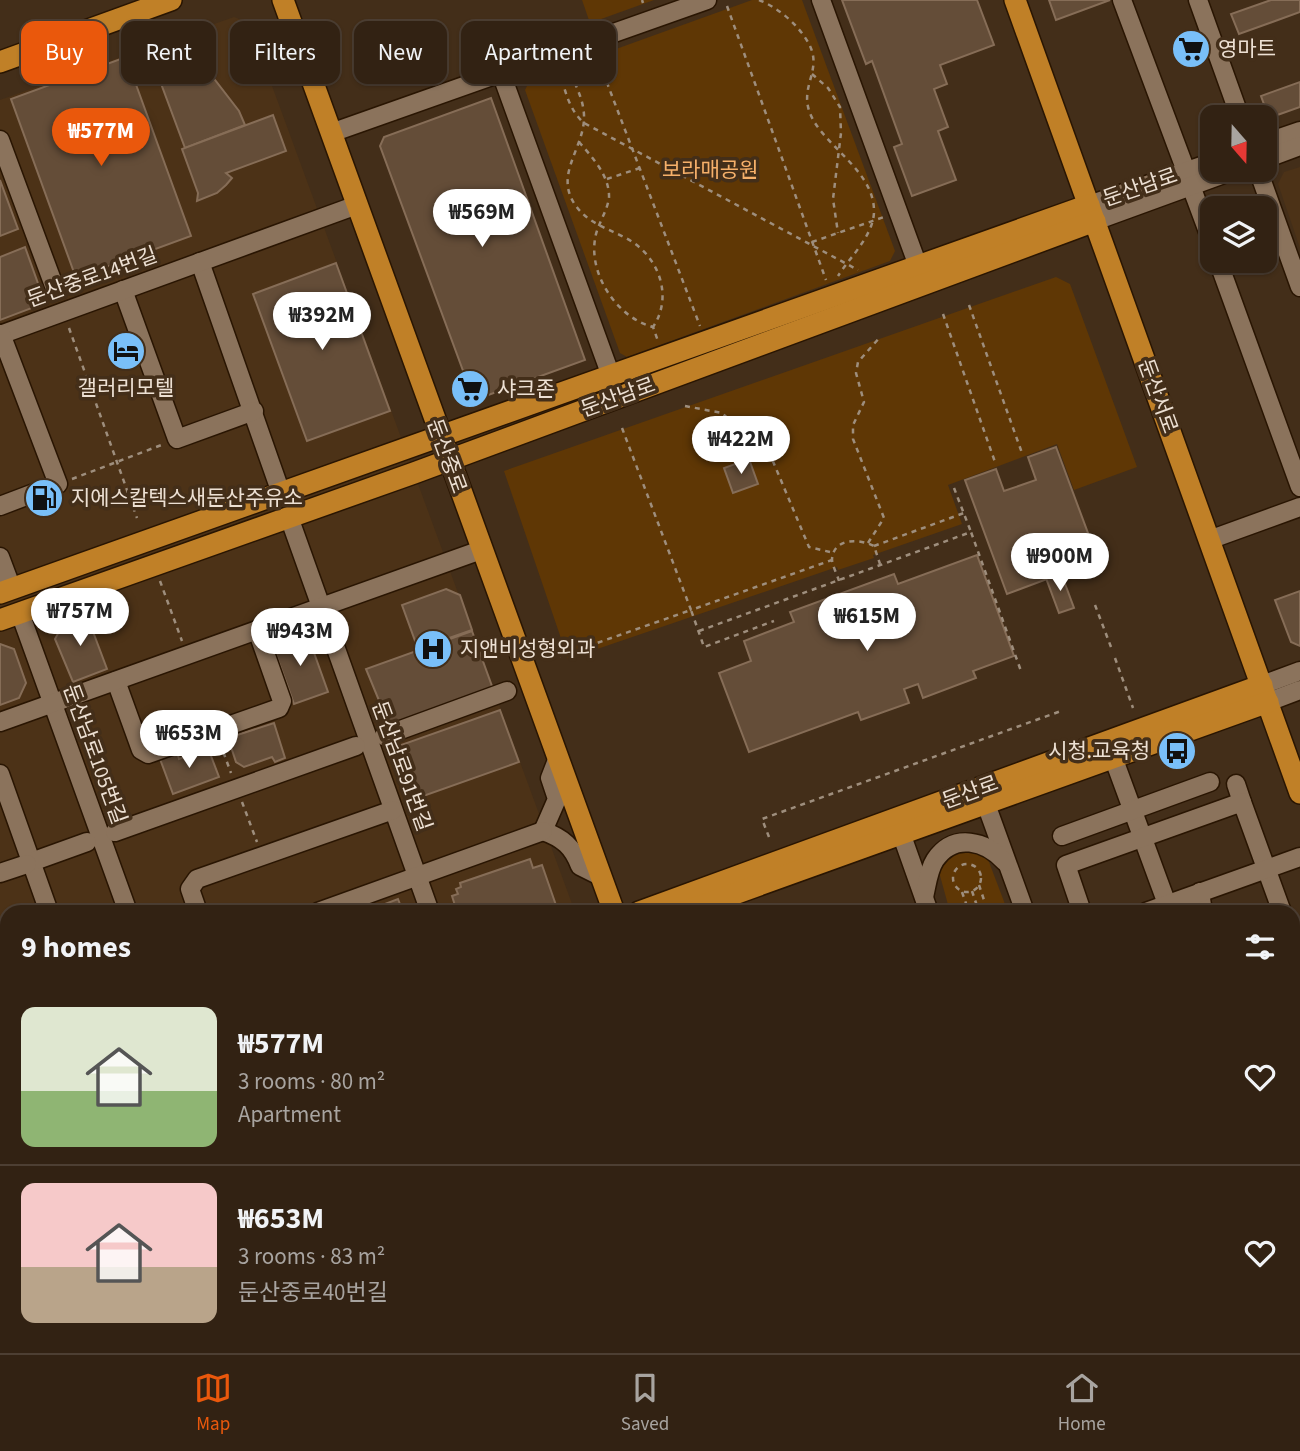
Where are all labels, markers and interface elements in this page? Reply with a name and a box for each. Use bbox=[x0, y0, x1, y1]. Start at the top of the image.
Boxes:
chip: Buy bbox=[21, 21, 107, 84]
chip: Rent bbox=[121, 21, 216, 84]
chip: Filters bbox=[230, 21, 340, 84]
chip: New bbox=[354, 21, 447, 84]
chip: Apartment bbox=[461, 21, 616, 84]
supermarket icon: 영마트 bbox=[1170, 28, 1212, 70]
place label: 영마트 bbox=[1218, 34, 1276, 64]
north arrow bbox=[1200, 105, 1278, 182]
map controls bbox=[1200, 105, 1277, 273]
pin: ₩577M bbox=[52, 108, 150, 168]
text: ₩577M bbox=[68, 114, 134, 147]
park label: 보라매공원 bbox=[662, 155, 758, 185]
street label: 둔산남로 bbox=[1099, 160, 1181, 214]
pin: ₩569M bbox=[433, 190, 531, 249]
text: ₩569M bbox=[449, 195, 515, 228]
button: layers bbox=[1200, 196, 1277, 273]
street label: 둔산중로14번길 bbox=[23, 240, 161, 314]
pin: ₩392M bbox=[273, 292, 371, 352]
text: ₩392M bbox=[289, 298, 355, 331]
hotel icon: 갤러리모텔 bbox=[105, 330, 147, 372]
street label: 둔산서로 bbox=[1131, 355, 1185, 437]
supermarket icon: 샤크존 bbox=[449, 368, 491, 410]
street label: 둔산남로 bbox=[577, 370, 659, 424]
place label: 갤러리모텔 bbox=[78, 373, 174, 403]
place label: 샤크존 bbox=[497, 374, 555, 404]
street label: 둔산중로 bbox=[420, 415, 474, 497]
pin: ₩422M bbox=[692, 416, 790, 476]
text: ₩422M bbox=[708, 422, 774, 455]
fuel station icon: 지에스칼텍스새둔산주유소 bbox=[23, 477, 65, 519]
place label: 지에스칼텍스새둔산주유소 bbox=[71, 483, 303, 513]
pin: ₩900M bbox=[1011, 534, 1109, 593]
text: ₩900M bbox=[1027, 539, 1093, 572]
pin: ₩757M bbox=[31, 588, 129, 648]
text: ₩757M bbox=[47, 594, 113, 627]
pin: ₩615M bbox=[818, 594, 916, 653]
text: ₩615M bbox=[834, 599, 900, 632]
pin: ₩943M bbox=[251, 608, 349, 668]
text: ₩943M bbox=[267, 614, 333, 647]
hospital icon: 지앤비성형외과 bbox=[412, 628, 454, 670]
place label: 지앤비성형외과 bbox=[460, 634, 595, 664]
street label: 둔산남로105번길 bbox=[56, 680, 134, 828]
street label: 둔산남로91번길 bbox=[365, 697, 439, 835]
pin: ₩653M bbox=[140, 710, 238, 770]
text: ₩653M bbox=[156, 716, 222, 749]
bus stop icon: 시청.교육청 bbox=[1156, 730, 1198, 772]
place label: 시청.교육청 bbox=[1048, 736, 1150, 766]
street label: 둔산로 bbox=[938, 768, 1002, 816]
text: 9 homes bbox=[21, 926, 131, 969]
icon: filters bbox=[1241, 928, 1279, 966]
text: ₩577M bbox=[238, 1022, 324, 1065]
icon: home bbox=[77, 1035, 161, 1119]
icon: heart bbox=[1241, 1058, 1279, 1096]
text: 3 rooms · 80 m² bbox=[238, 1065, 385, 1098]
text: Apartment bbox=[238, 1098, 341, 1131]
text: ₩653M bbox=[238, 1197, 324, 1240]
icon: home bbox=[77, 1211, 161, 1295]
icon: heart bbox=[1241, 1234, 1279, 1272]
text: 3 rooms · 83 m² bbox=[238, 1240, 385, 1273]
text: 둔산중로40번길 bbox=[238, 1276, 388, 1309]
tab: Map bbox=[194, 1369, 232, 1438]
tab: Saved bbox=[621, 1369, 669, 1438]
tab: Home bbox=[1058, 1369, 1106, 1438]

